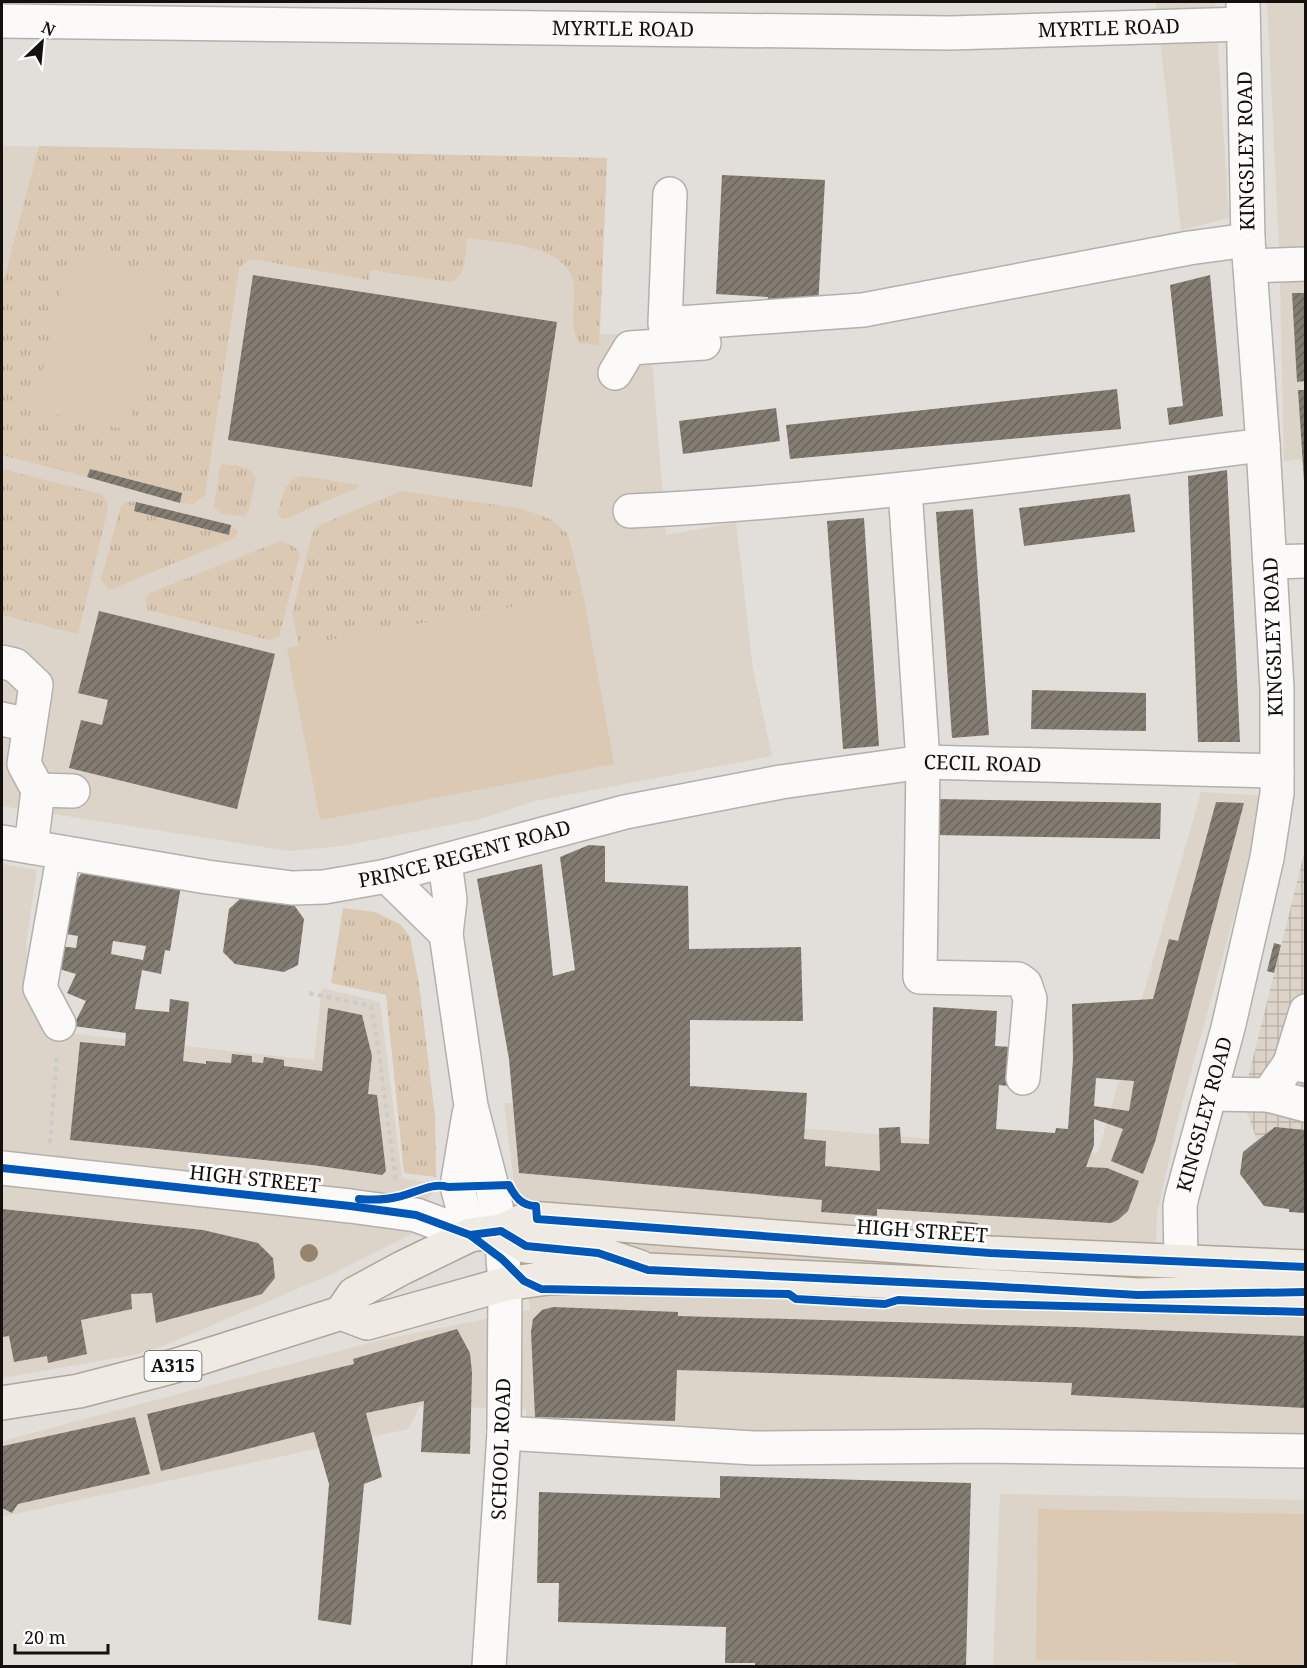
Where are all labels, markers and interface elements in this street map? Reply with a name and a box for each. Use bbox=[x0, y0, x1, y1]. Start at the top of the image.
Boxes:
north arrow bbox=[12, 12, 72, 72]
street label: MYRTLE ROAD bbox=[1037, 12, 1180, 43]
street label: MYRTLE ROAD bbox=[552, 14, 694, 43]
text: N bbox=[38, 16, 59, 41]
street label: KINGSLEY ROAD bbox=[1231, 71, 1260, 231]
street label: KINGSLEY ROAD bbox=[1256, 557, 1289, 717]
street label: CECIL ROAD bbox=[923, 748, 1042, 778]
street label: PRINCE REGENT ROAD bbox=[356, 813, 574, 894]
street label: KINGSLEY ROAD bbox=[1170, 1033, 1238, 1195]
street label: HIGH STREET bbox=[188, 1158, 322, 1199]
street label: HIGH STREET bbox=[855, 1212, 989, 1249]
road number: A315 bbox=[144, 1351, 201, 1381]
street label: SCHOOL ROAD bbox=[485, 1377, 516, 1520]
scale bar bbox=[15, 1617, 108, 1655]
text: 20 m bbox=[24, 1625, 66, 1649]

